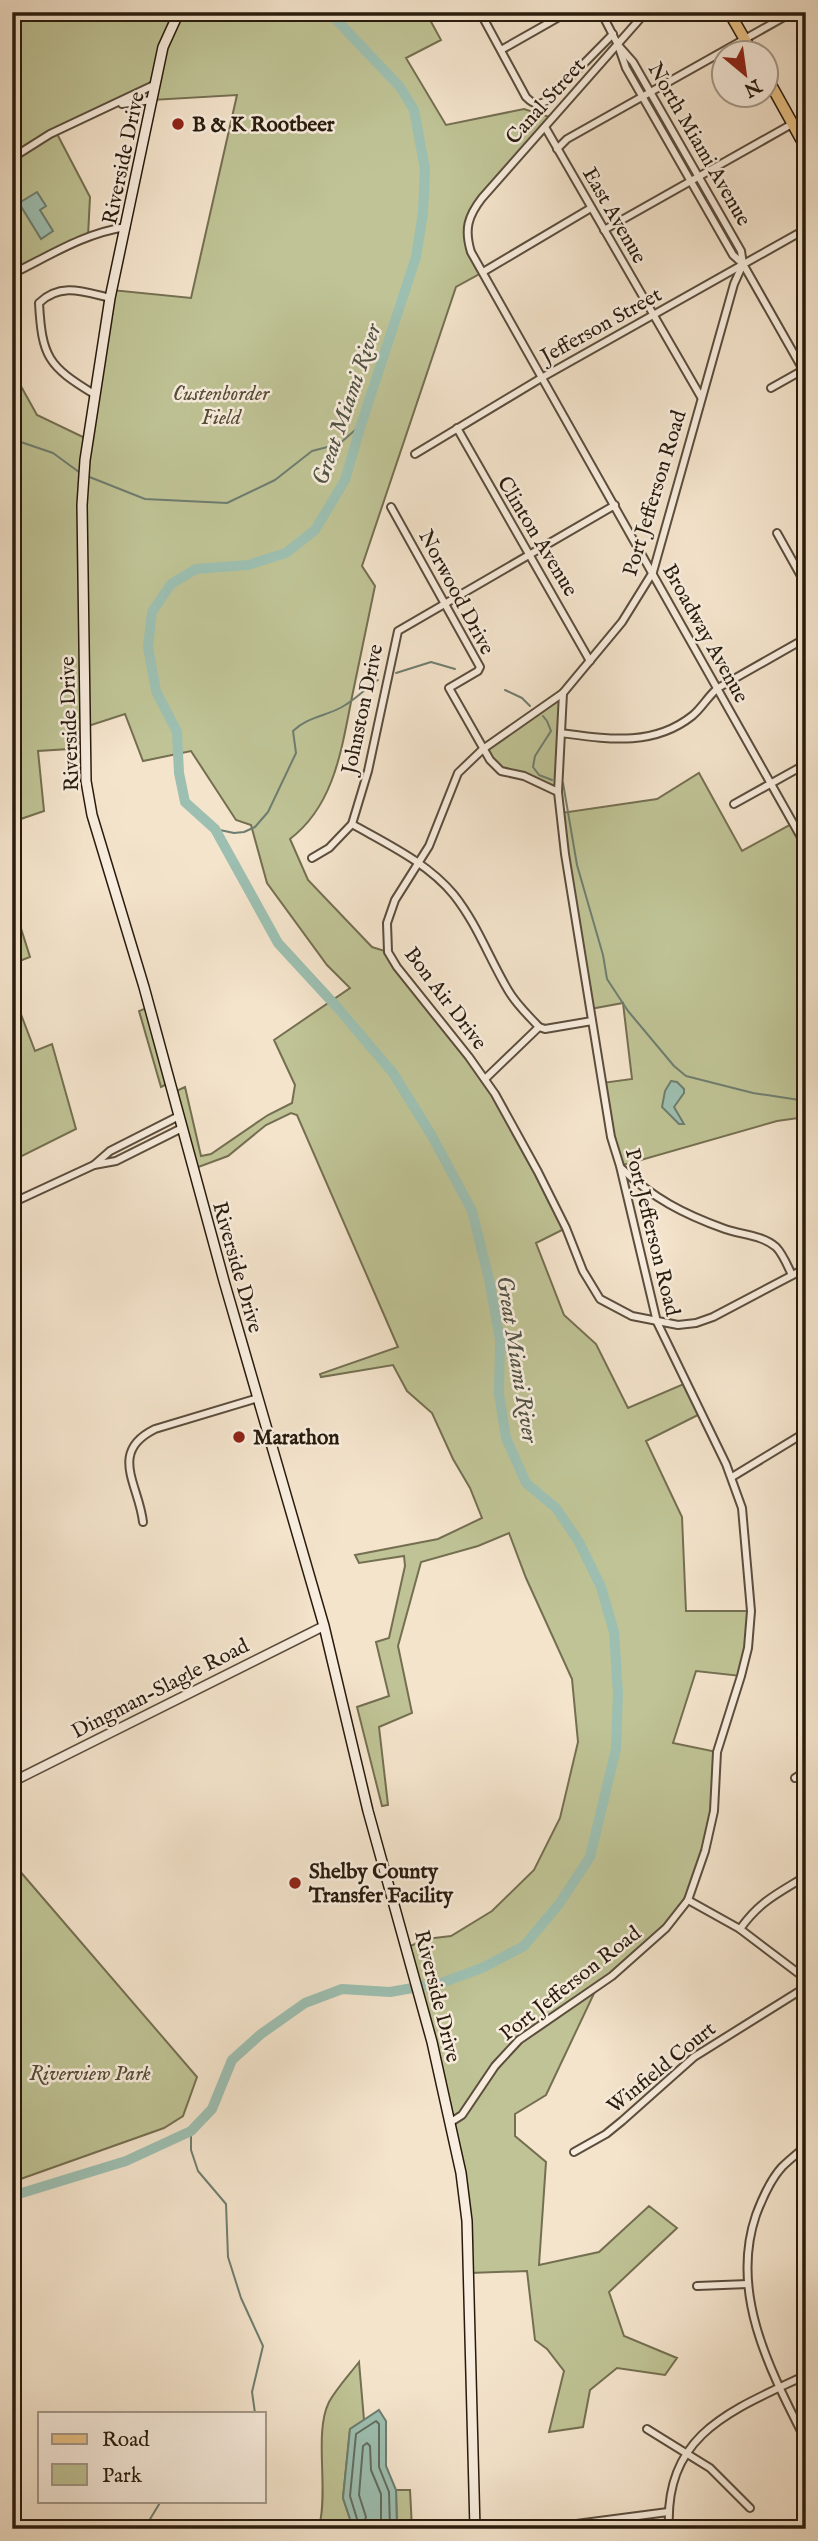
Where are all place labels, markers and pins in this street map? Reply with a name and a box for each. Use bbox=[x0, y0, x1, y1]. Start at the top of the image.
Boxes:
place label: B & K Rootbeer bbox=[192, 112, 335, 139]
marker: B & K Rootbeer bbox=[170, 116, 186, 132]
place label: Marathon bbox=[253, 1425, 339, 1452]
marker: Marathon bbox=[231, 1429, 247, 1445]
place label: Shelby County Transfer Facility bbox=[308, 1859, 454, 1910]
marker: Shelby County Transfer Facility bbox=[287, 1875, 303, 1891]

